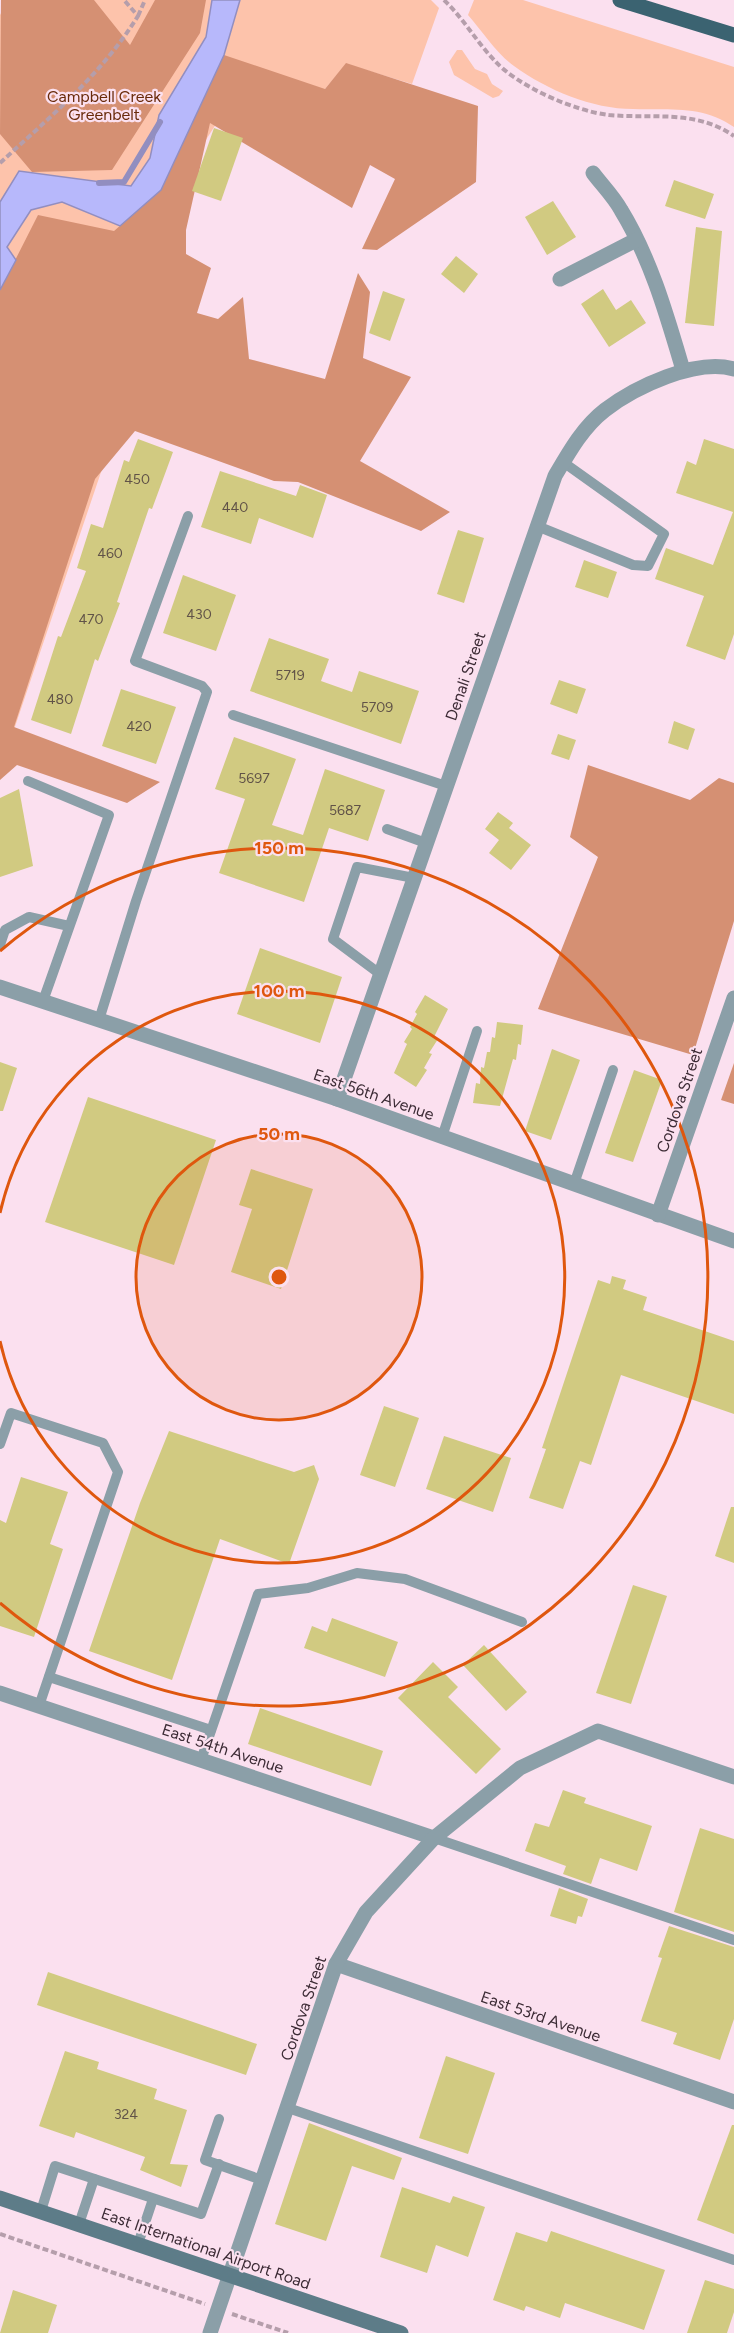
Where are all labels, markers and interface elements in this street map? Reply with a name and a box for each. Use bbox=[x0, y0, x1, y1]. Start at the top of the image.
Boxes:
park label: Campbell Creek Greenbelt bbox=[47, 87, 161, 124]
house number: 450 bbox=[124, 471, 150, 488]
house number: 440 bbox=[222, 499, 248, 516]
house number: 460 bbox=[97, 545, 123, 562]
house number: 430 bbox=[186, 606, 212, 623]
house number: 470 bbox=[78, 611, 104, 628]
street label: Denali Street bbox=[441, 629, 490, 723]
house number: 5719 bbox=[275, 667, 305, 684]
house number: 480 bbox=[47, 691, 73, 708]
house number: 5709 bbox=[361, 699, 393, 716]
house number: 420 bbox=[126, 718, 152, 735]
house number: 5697 bbox=[238, 770, 270, 787]
house number: 5687 bbox=[329, 802, 362, 819]
text: 150 m bbox=[254, 837, 304, 859]
text: 100 m bbox=[254, 980, 304, 1002]
street label: Cordova Street bbox=[653, 1045, 706, 1155]
street label: East 56th Avenue bbox=[311, 1065, 437, 1124]
text: 50 m bbox=[258, 1123, 300, 1145]
centre of rings bbox=[269, 1267, 289, 1287]
street label: East 54th Avenue bbox=[159, 1720, 287, 1777]
street label: Cordova Street bbox=[277, 1953, 330, 2063]
street label: East 53rd Avenue bbox=[478, 1987, 604, 2046]
house number: 324 bbox=[114, 2106, 138, 2123]
street label: East International Airport Road bbox=[99, 2204, 313, 2293]

